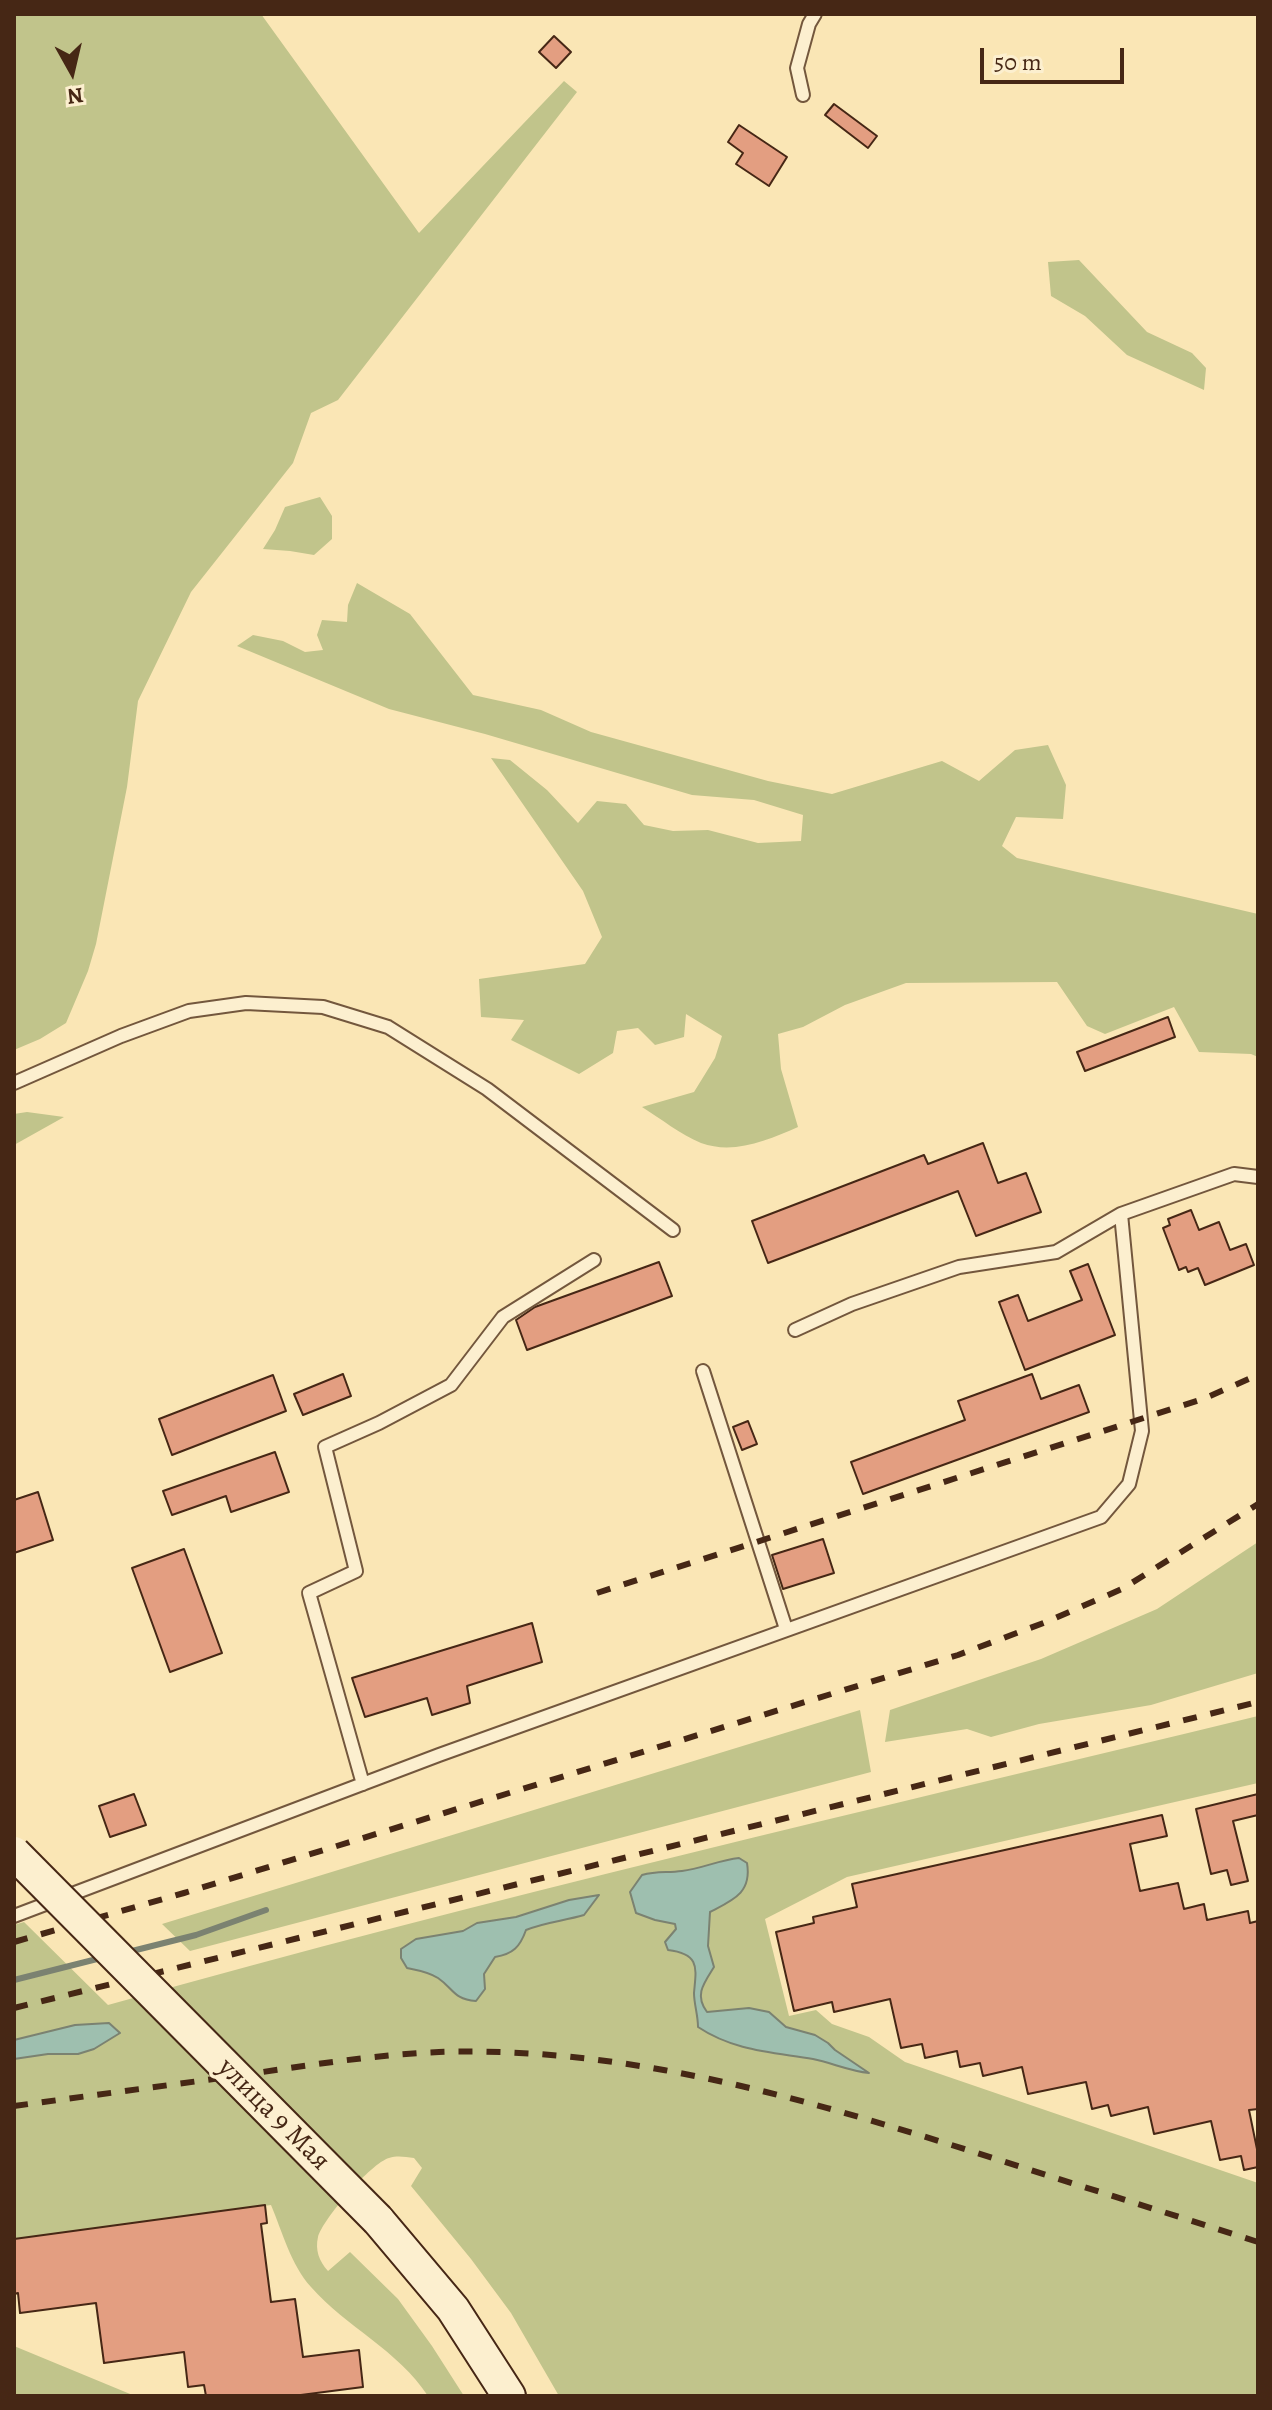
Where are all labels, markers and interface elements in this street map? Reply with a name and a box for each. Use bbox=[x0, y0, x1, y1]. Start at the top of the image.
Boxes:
north arrow bbox=[32, 32, 112, 112]
scale bar bbox=[984, 32, 1128, 82]
text: 50 m bbox=[994, 46, 1042, 78]
text: N bbox=[65, 80, 85, 112]
street label: улица 9 Мая bbox=[210, 2052, 336, 2178]

